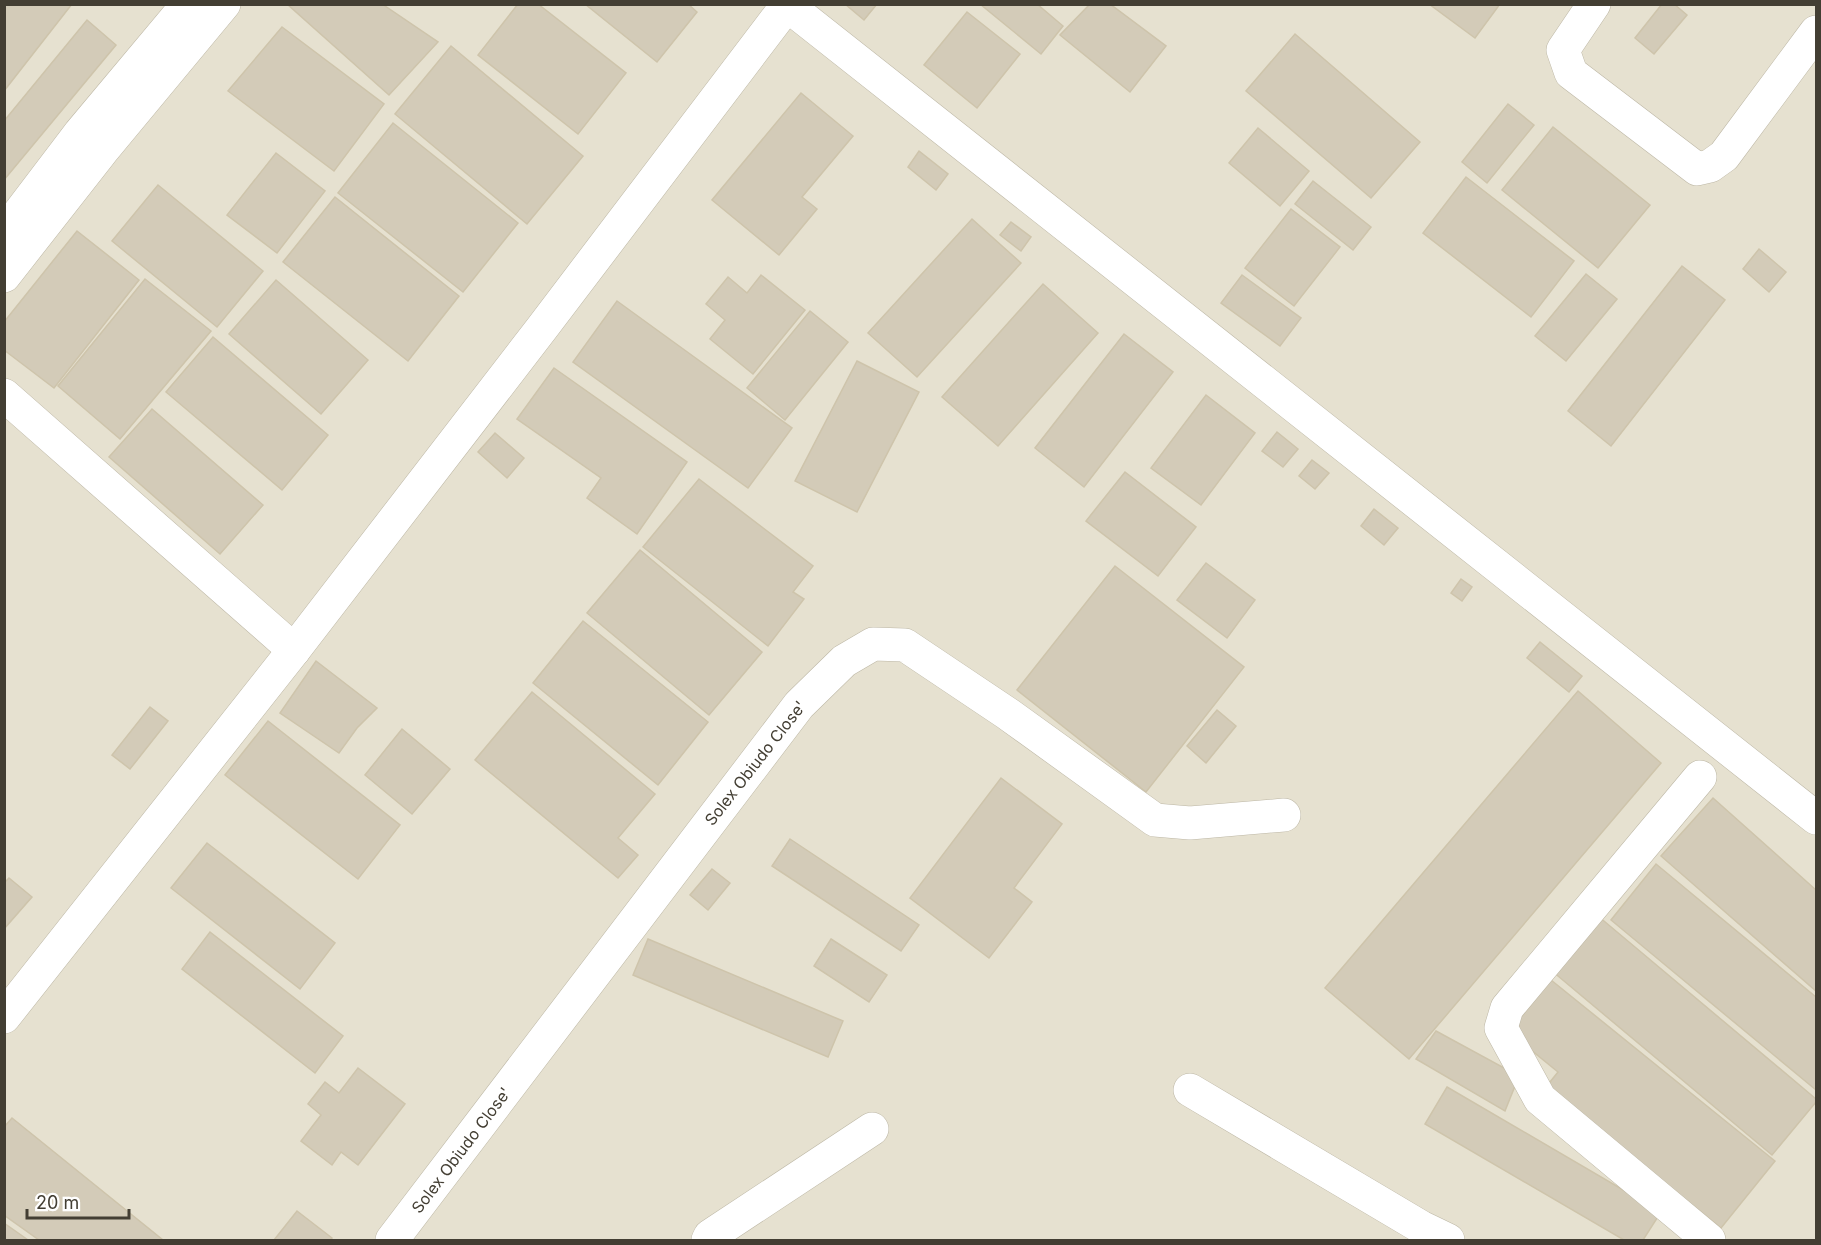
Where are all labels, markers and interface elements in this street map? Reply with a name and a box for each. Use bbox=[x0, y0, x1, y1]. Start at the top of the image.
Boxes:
street label: Solex Obiudo Close' bbox=[700, 697, 810, 829]
street label: Solex Obiudo Close' bbox=[407, 1083, 515, 1217]
scale bar bbox=[27, 1182, 129, 1220]
text: 20 m bbox=[36, 1192, 79, 1213]

